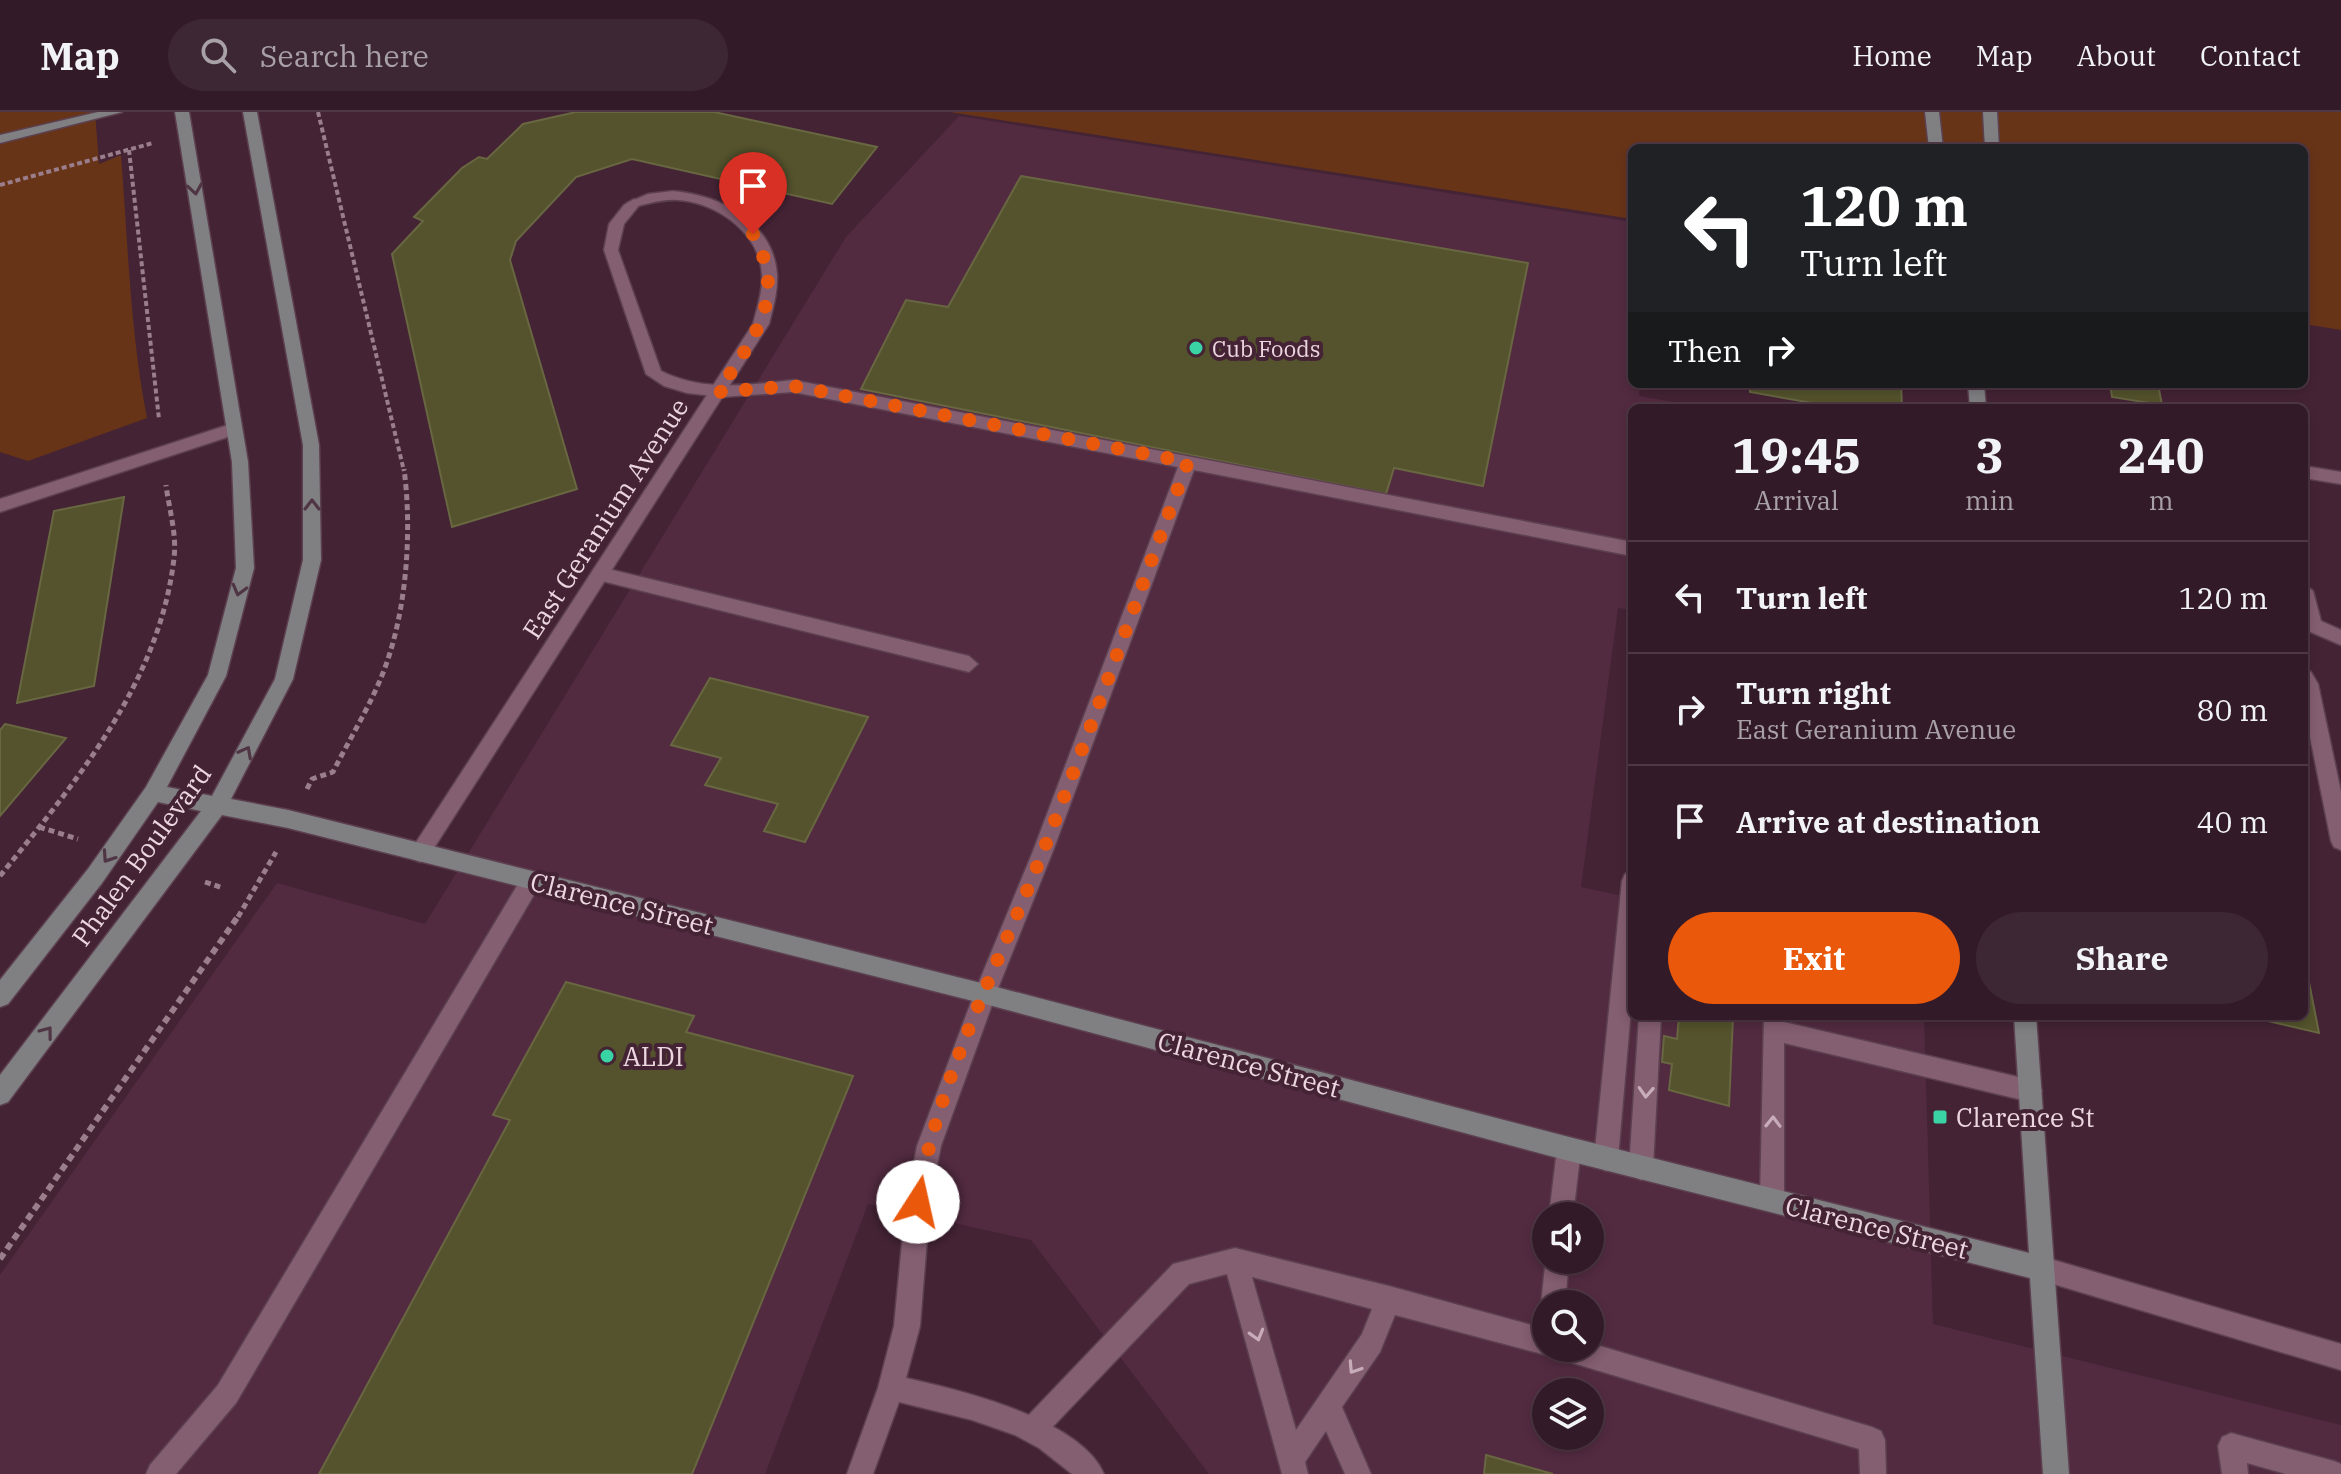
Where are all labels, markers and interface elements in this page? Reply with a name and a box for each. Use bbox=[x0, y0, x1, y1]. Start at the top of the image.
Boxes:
search box bbox=[168, 19, 728, 91]
text: Map bbox=[40, 31, 120, 80]
icon: search bbox=[196, 33, 240, 77]
text: Search here bbox=[260, 36, 429, 75]
text: Home bbox=[1852, 37, 1932, 74]
text: Map bbox=[1976, 37, 2033, 74]
text: About bbox=[2077, 37, 2156, 74]
text: Contact bbox=[2200, 37, 2301, 74]
pin bbox=[719, 152, 787, 234]
icon: arrive bbox=[731, 164, 775, 208]
text: 120 m bbox=[1800, 169, 1968, 241]
icon: left bbox=[1668, 176, 1772, 280]
one-way arrow bbox=[186, 182, 203, 196]
text: Turn left bbox=[1800, 239, 1947, 286]
icon: right bbox=[1758, 328, 1802, 372]
text: Then bbox=[1668, 331, 1742, 370]
place label: Cub Foods bbox=[1212, 334, 1320, 363]
marker: Cub Foods bbox=[1187, 339, 1205, 357]
street label: East Geranium Avenue bbox=[514, 391, 696, 645]
text: 19:45 bbox=[1732, 424, 1861, 486]
text: 3 bbox=[1975, 424, 2004, 486]
text: 240 bbox=[2118, 424, 2204, 486]
text: Arrival bbox=[1754, 483, 1839, 517]
text: min bbox=[1965, 483, 2014, 517]
text: m bbox=[2149, 483, 2174, 517]
one-way arrow bbox=[303, 498, 321, 511]
icon: left bbox=[1668, 575, 1712, 619]
text: Turn left bbox=[1736, 578, 1868, 617]
text: 120 m bbox=[2178, 578, 2268, 617]
one-way arrow bbox=[232, 583, 249, 597]
text: Turn right bbox=[1736, 673, 1891, 712]
icon: right bbox=[1668, 687, 1712, 731]
text: 80 m bbox=[2196, 690, 2268, 729]
text: East Geranium Avenue bbox=[1736, 712, 2016, 746]
one-way arrow bbox=[236, 746, 251, 760]
street label: Phalen Boulevard bbox=[64, 758, 218, 952]
icon: arrive bbox=[1668, 799, 1712, 843]
text: Arrive at destination bbox=[1736, 802, 2041, 841]
text: 40 m bbox=[2196, 802, 2268, 841]
one-way arrow bbox=[102, 848, 117, 863]
street label: Clarence Street bbox=[527, 864, 717, 942]
button: Exit bbox=[1668, 912, 1960, 1004]
button: Share bbox=[1976, 912, 2268, 1004]
street label: Clarence Street bbox=[1154, 1023, 1344, 1105]
one-way arrow bbox=[37, 1026, 51, 1040]
place label: ALDI bbox=[623, 1039, 684, 1073]
marker: ALDI bbox=[598, 1047, 616, 1065]
one-way arrow bbox=[1638, 1086, 1655, 1099]
place label: Clarence St bbox=[1956, 1100, 2095, 1134]
marker: Clarence St bbox=[1931, 1108, 1949, 1126]
one-way arrow bbox=[1764, 1115, 1781, 1128]
position arrow bbox=[876, 1160, 960, 1244]
street label: Clarence Street bbox=[1782, 1188, 1972, 1266]
map controls bbox=[1532, 1202, 1604, 1450]
button: sound bbox=[1532, 1202, 1604, 1274]
button: search bbox=[1532, 1290, 1604, 1362]
one-way arrow bbox=[1248, 1328, 1264, 1342]
one-way arrow bbox=[1349, 1359, 1364, 1374]
button: layers bbox=[1532, 1378, 1604, 1450]

